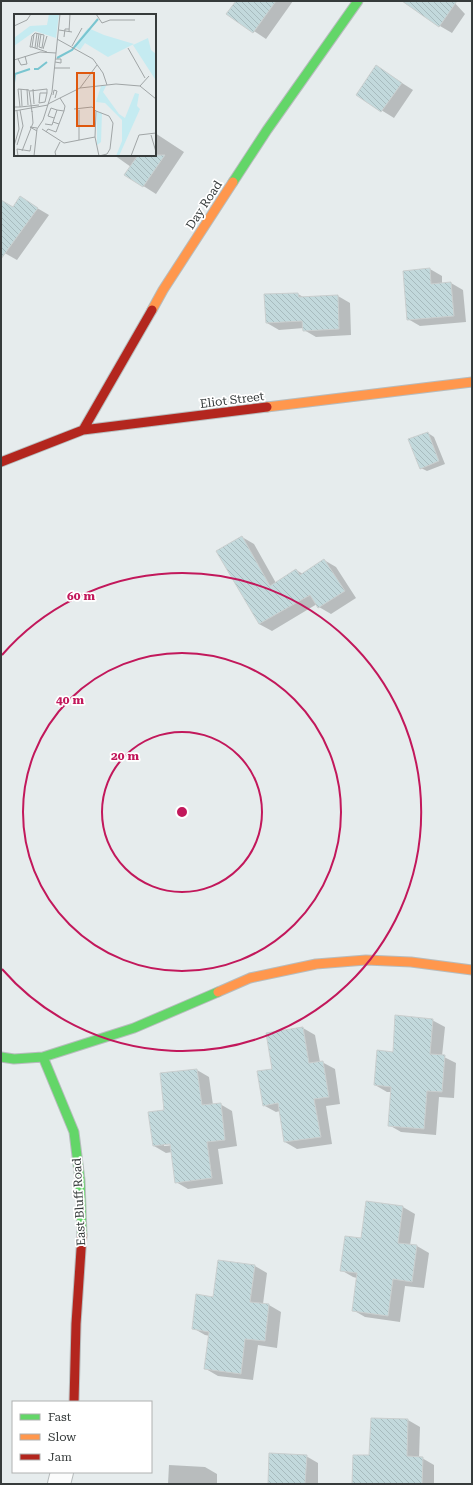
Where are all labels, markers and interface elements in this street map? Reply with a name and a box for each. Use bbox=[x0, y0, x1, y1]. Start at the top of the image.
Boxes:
inset map bbox=[14, 14, 156, 156]
street label: Day Road bbox=[183, 178, 225, 232]
street label: Eliot Street bbox=[199, 389, 265, 411]
text: 60 m bbox=[67, 589, 95, 603]
text: 40 m bbox=[56, 693, 84, 707]
text: 20 m bbox=[111, 749, 139, 763]
centre of rings bbox=[175, 805, 189, 819]
street label: East Bluff Road bbox=[70, 1157, 88, 1246]
legend bbox=[12, 1401, 152, 1473]
text: Fast bbox=[48, 1410, 72, 1424]
text: Slow bbox=[48, 1430, 76, 1444]
text: Jam bbox=[48, 1450, 72, 1464]

